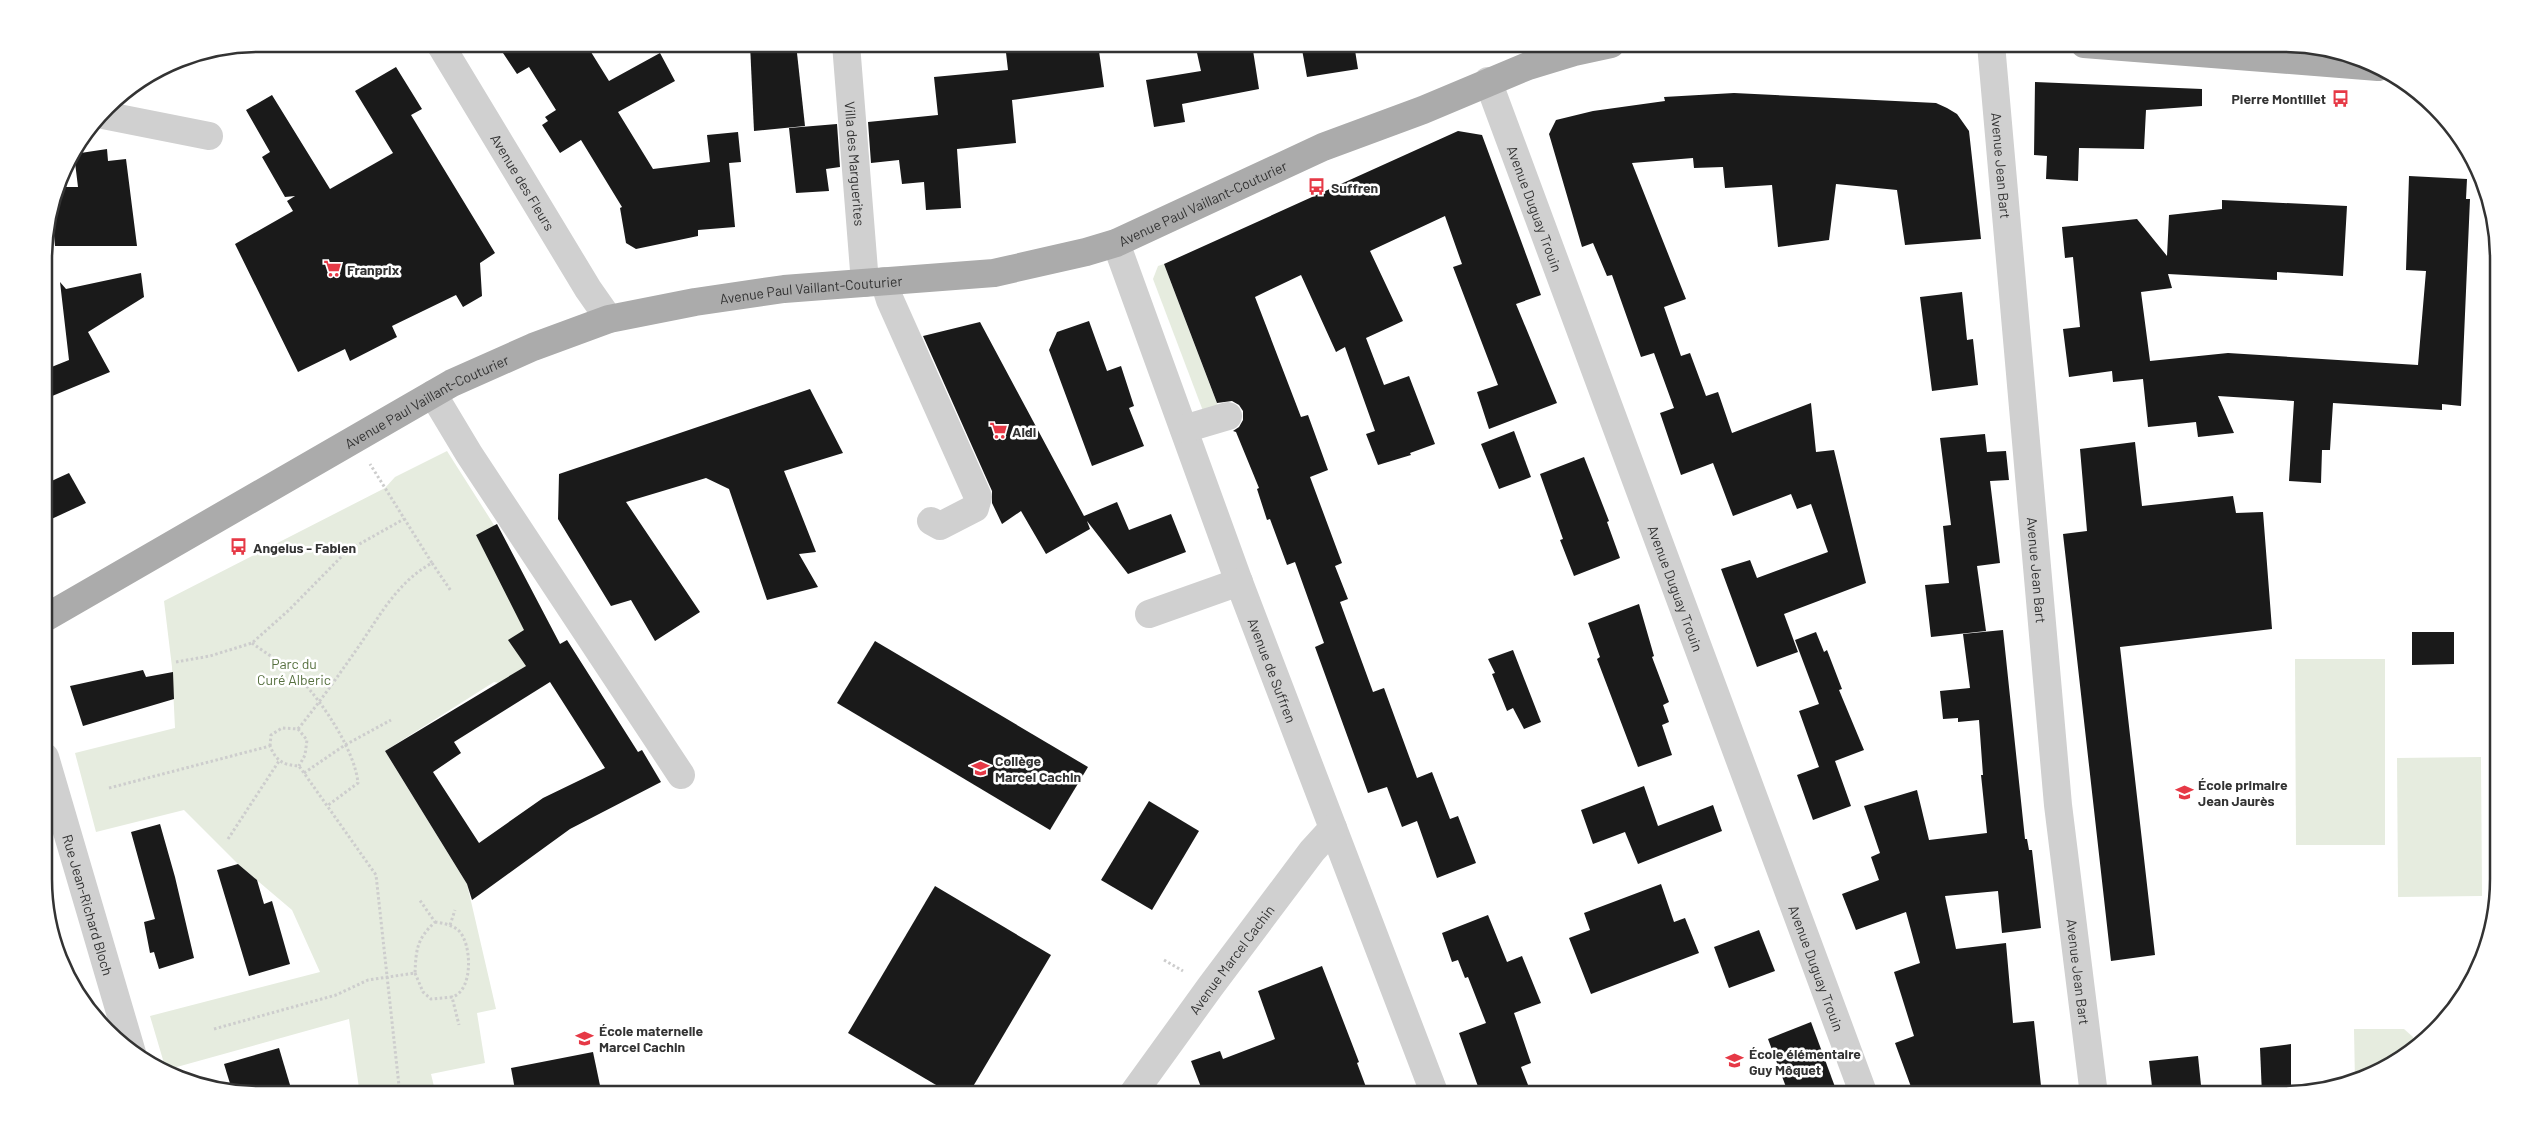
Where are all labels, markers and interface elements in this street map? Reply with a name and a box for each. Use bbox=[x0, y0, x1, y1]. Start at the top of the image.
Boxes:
bus stop icon: Pierre Montillet bbox=[2330, 88, 2350, 108]
place label: Pierre Montillet bbox=[2231, 90, 2326, 107]
street label: Villa des Marguerites bbox=[842, 101, 869, 227]
street label: Avenue Jean Bart bbox=[1989, 112, 2015, 219]
street label: Avenue des Fleurs bbox=[488, 130, 559, 233]
street label: Avenue Duguay Trouin bbox=[1504, 143, 1566, 274]
street label: Avenue Paul Vaillant-Couturier bbox=[1116, 156, 1290, 249]
bus stop icon: Suffren bbox=[1307, 177, 1327, 197]
place label: Suffren bbox=[1331, 179, 1378, 196]
supermarket icon: Franprix bbox=[323, 259, 343, 279]
place label: Franprix bbox=[347, 261, 400, 278]
street label: Avenue Paul Vaillant-Couturier bbox=[718, 272, 903, 307]
street label: Avenue Paul Vaillant-Couturier bbox=[341, 350, 511, 452]
supermarket icon: Aldi bbox=[988, 421, 1008, 441]
place label: Aldi bbox=[1012, 423, 1036, 440]
street label: Avenue Jean Bart bbox=[2024, 516, 2050, 624]
street label: Avenue Duguay Trouin bbox=[1645, 523, 1707, 654]
bus stop icon: Angelus - Fabien bbox=[229, 537, 249, 557]
place label: Angelus - Fabien bbox=[253, 539, 356, 556]
street label: Avenue de Suffren bbox=[1245, 615, 1300, 725]
park label: Parc du Curé Alberic bbox=[257, 655, 331, 688]
place label: Collège Marcel Cachin bbox=[995, 752, 1081, 785]
school or university icon: Collège Marcel Cachin bbox=[971, 758, 991, 778]
place label: École primaire Jean Jaurès bbox=[2198, 776, 2288, 809]
school or university icon: École primaire Jean Jaurès bbox=[2174, 782, 2194, 802]
street label: Rue Jean-Richard Bloch bbox=[60, 832, 117, 977]
street label: Avenue Marcel Cachin bbox=[1185, 901, 1277, 1017]
street label: Avenue Duguay Trouin bbox=[1786, 903, 1848, 1033]
street label: Avenue Jean Bart bbox=[2064, 918, 2094, 1026]
place label: École maternelle Marcel Cachin bbox=[599, 1022, 704, 1055]
school or university icon: École maternelle Marcel Cachin bbox=[575, 1028, 595, 1048]
place label: École élémentaire Guy Môquet bbox=[1749, 1045, 1861, 1078]
school or university icon: École élémentaire Guy Môquet bbox=[1725, 1051, 1745, 1071]

